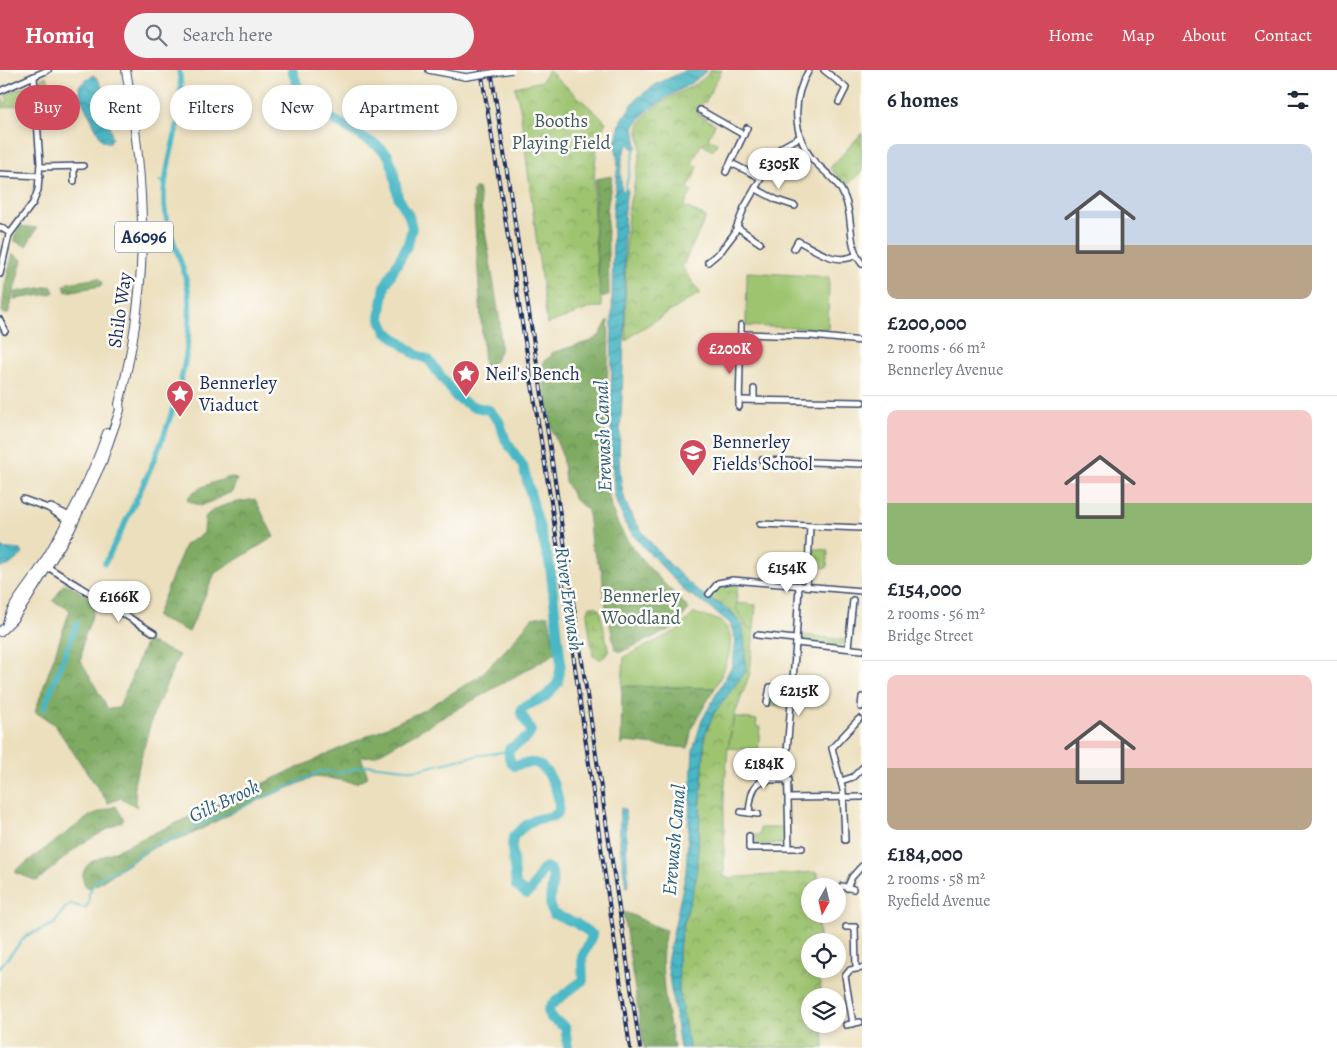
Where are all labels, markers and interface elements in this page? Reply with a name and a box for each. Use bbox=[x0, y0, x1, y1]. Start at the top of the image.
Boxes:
search box bbox=[124, 13, 474, 58]
text: Homiq bbox=[25, 19, 94, 51]
icon: search bbox=[142, 21, 170, 49]
text: Search here bbox=[182, 22, 273, 48]
text: Home bbox=[1048, 23, 1093, 47]
text: Map bbox=[1121, 23, 1154, 47]
text: About bbox=[1182, 23, 1226, 47]
text: Contact bbox=[1254, 23, 1312, 47]
chip: Buy bbox=[15, 85, 80, 130]
chip: Rent bbox=[90, 85, 160, 130]
chip: Filters bbox=[170, 85, 252, 130]
chip: New bbox=[262, 85, 332, 130]
chip: Apartment bbox=[342, 85, 457, 130]
text: 6 homes bbox=[887, 86, 959, 114]
icon: filters bbox=[1284, 86, 1312, 114]
park label: Booths Playing Field bbox=[511, 108, 611, 156]
pin: £305K bbox=[744, 148, 814, 190]
text: £305K bbox=[759, 153, 799, 175]
icon: home bbox=[1055, 177, 1145, 267]
road number: A6096 bbox=[115, 222, 173, 252]
street label: Shilo Way bbox=[102, 270, 138, 350]
text: £200,000 bbox=[887, 309, 967, 337]
pin: £200K bbox=[695, 332, 765, 375]
text: 2 rooms · 66 m² bbox=[887, 337, 985, 359]
text: £200K bbox=[709, 338, 751, 360]
place icon: Neil's Bench bbox=[451, 359, 481, 398]
text: Bennerley Avenue bbox=[887, 359, 1003, 381]
place label: Neil's Bench bbox=[485, 361, 580, 387]
place label: Bennerley Viaduct bbox=[198, 370, 277, 418]
place icon: Bennerley Viaduct bbox=[165, 379, 195, 418]
water label: Erewash Canal bbox=[588, 380, 618, 492]
place label: Bennerley Fields School bbox=[712, 429, 813, 477]
school or university icon: Bennerley Fields School bbox=[678, 438, 708, 477]
icon: home bbox=[1055, 442, 1145, 532]
water label: River Erewash bbox=[548, 545, 590, 653]
pin: £154K bbox=[752, 552, 822, 594]
text: £154K bbox=[768, 557, 806, 579]
text: £154,000 bbox=[887, 575, 962, 603]
pin: £166K bbox=[84, 580, 154, 623]
park label: Bennerley Woodland bbox=[600, 583, 682, 631]
text: £166K bbox=[99, 586, 139, 608]
text: 2 rooms · 56 m² bbox=[887, 603, 985, 625]
text: Bridge Street bbox=[887, 625, 973, 647]
pin: £215K bbox=[764, 674, 834, 717]
text: £215K bbox=[779, 680, 819, 702]
icon: home bbox=[1055, 707, 1145, 797]
pin: £184K bbox=[729, 748, 799, 790]
text: £184K bbox=[744, 753, 784, 775]
water label: Gilt Brook bbox=[184, 773, 264, 829]
water label: Erewash Canal bbox=[656, 783, 692, 897]
text: £184,000 bbox=[887, 840, 963, 868]
text: 2 rooms · 58 m² bbox=[887, 868, 985, 890]
north arrow bbox=[801, 878, 846, 922]
map controls bbox=[801, 878, 846, 1033]
text: Ryefield Avenue bbox=[887, 890, 990, 912]
button: locate bbox=[801, 933, 846, 978]
button: layers bbox=[801, 988, 846, 1033]

